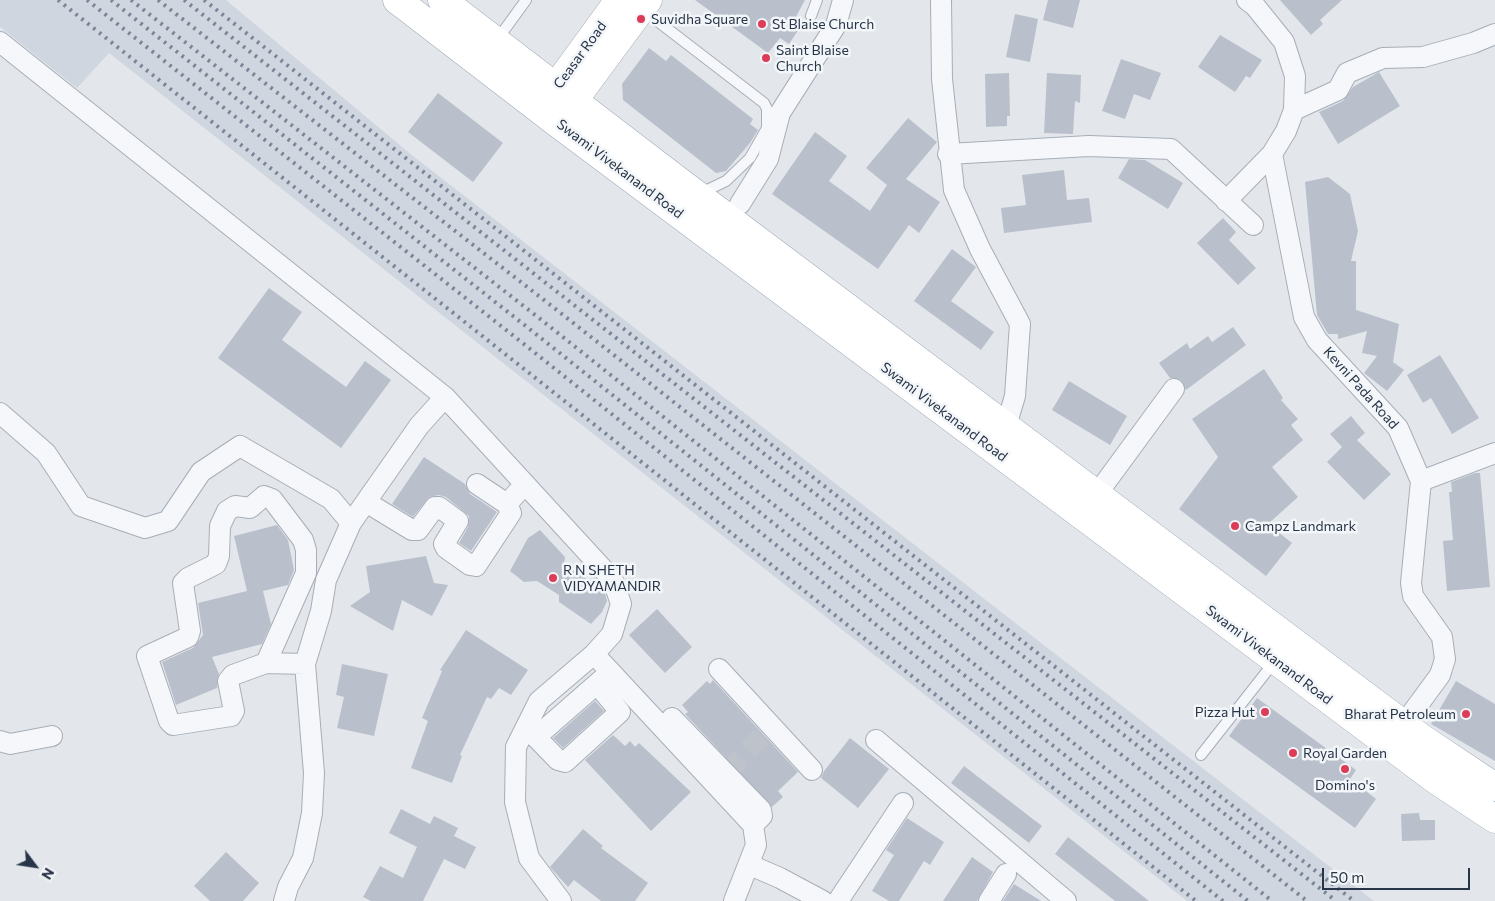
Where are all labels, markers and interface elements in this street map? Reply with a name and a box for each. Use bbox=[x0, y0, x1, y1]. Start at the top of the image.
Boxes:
place label: Suvidha Square bbox=[651, 11, 748, 27]
marker: Suvidha Square bbox=[635, 13, 647, 25]
place label: St Blaise Church bbox=[772, 16, 874, 32]
street label: Ceasar Road bbox=[550, 18, 610, 92]
marker: St Blaise Church bbox=[756, 18, 768, 30]
place label: Saint Blaise Church bbox=[776, 42, 849, 74]
marker: Saint Blaise Church bbox=[760, 52, 772, 64]
street label: Swami Vivekanand Road bbox=[553, 116, 687, 222]
street label: Kevni Pada Road bbox=[1320, 344, 1402, 432]
street label: Swami Vivekanand Road bbox=[877, 359, 1011, 465]
place label: Campz Landmark bbox=[1245, 518, 1356, 534]
marker: Campz Landmark bbox=[1229, 520, 1241, 532]
place label: R N SHETH VIDYAMANDIR bbox=[563, 562, 661, 594]
marker: R N SHETH VIDYAMANDIR bbox=[547, 572, 559, 584]
street label: Swami Vivekanand Road bbox=[1202, 602, 1336, 708]
place label: Pizza Hut bbox=[1195, 704, 1255, 720]
marker: Pizza Hut bbox=[1259, 706, 1271, 718]
place label: Bharat Petroleum bbox=[1344, 706, 1456, 722]
marker: Bharat Petroleum bbox=[1460, 708, 1472, 720]
place label: Royal Garden bbox=[1303, 745, 1387, 761]
marker: Royal Garden bbox=[1287, 747, 1299, 759]
marker: Domino's bbox=[1339, 763, 1351, 775]
place label: Domino's bbox=[1315, 777, 1375, 793]
north arrow bbox=[10, 841, 60, 891]
scale bar bbox=[1325, 858, 1472, 890]
text: N bbox=[38, 865, 58, 883]
text: 50 m bbox=[1330, 868, 1364, 886]

